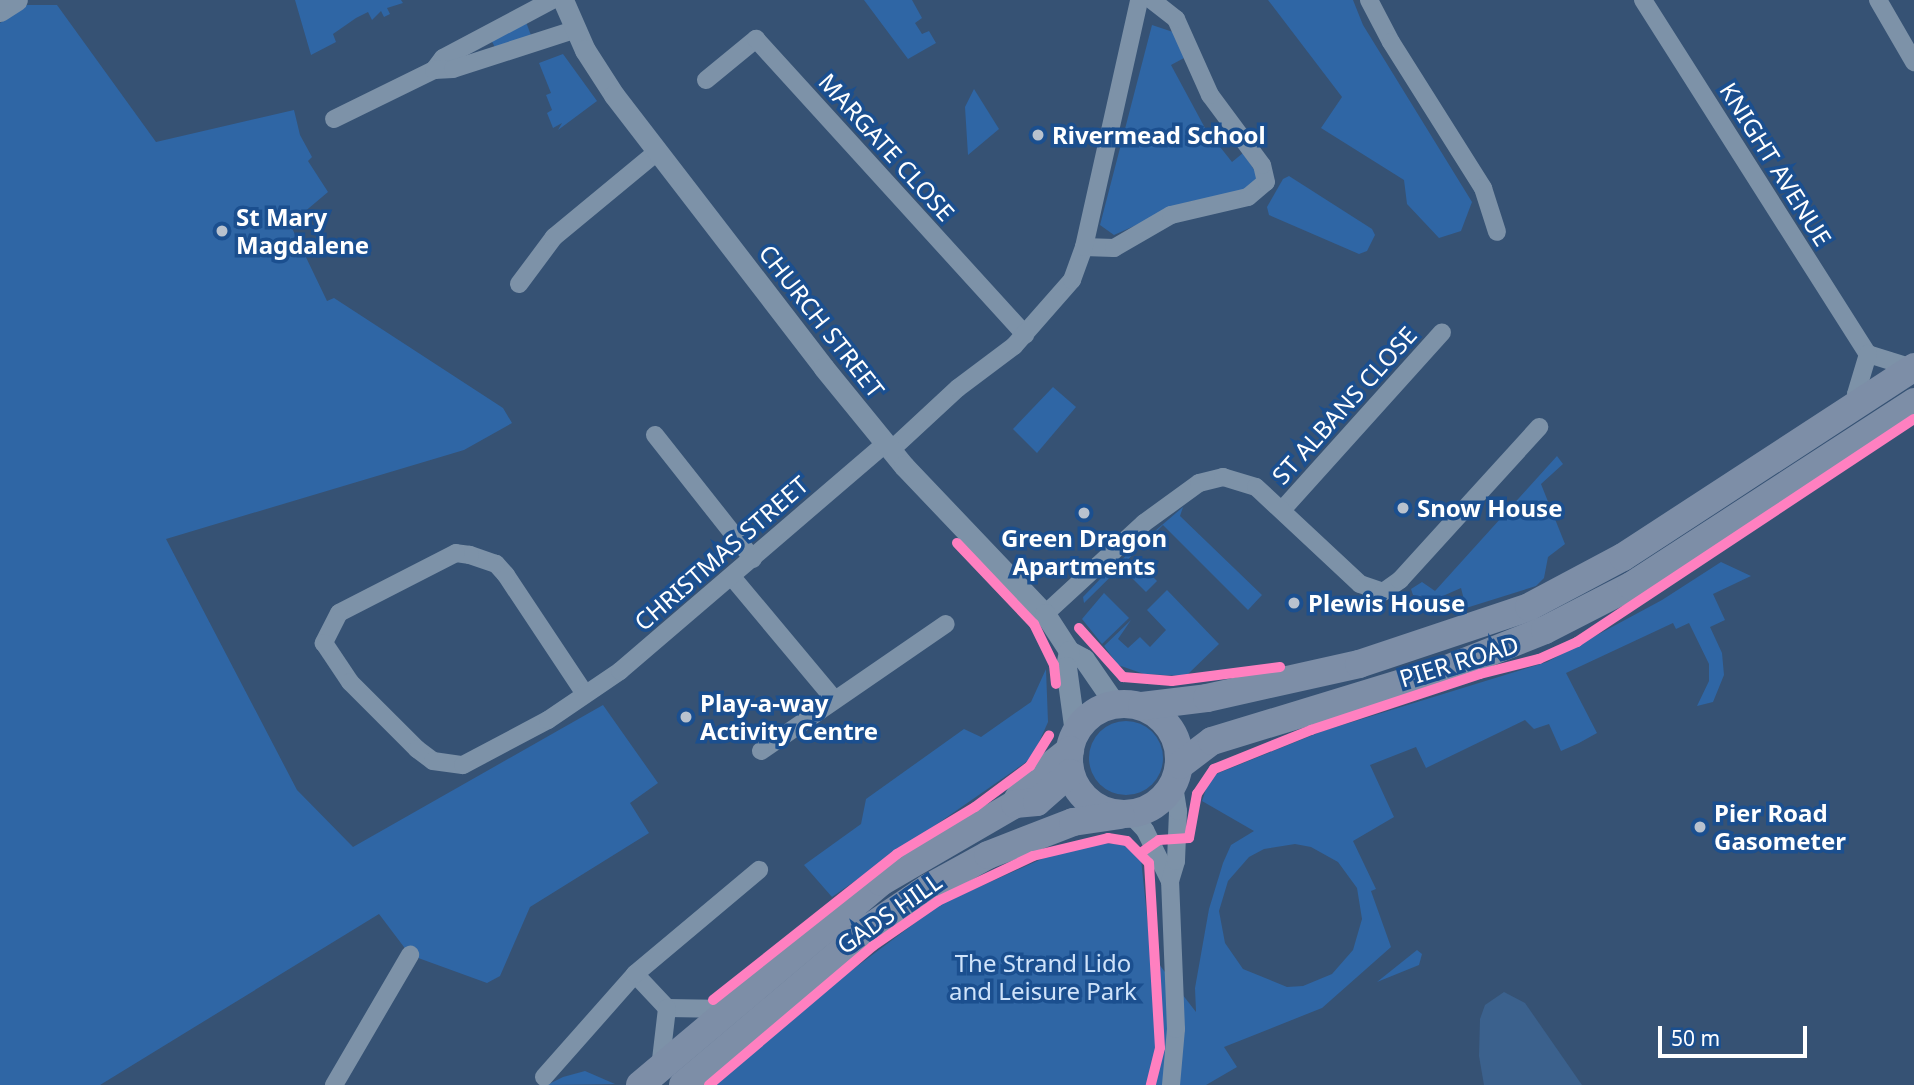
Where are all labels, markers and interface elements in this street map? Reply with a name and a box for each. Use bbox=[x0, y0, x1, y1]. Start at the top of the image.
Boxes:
street label: MARGATE CLOSE bbox=[813, 67, 961, 227]
street label: KNIGHT AVENUE bbox=[1714, 77, 1838, 251]
place label: Rivermead School bbox=[1052, 121, 1266, 149]
marker: Rivermead School bbox=[1030, 127, 1046, 143]
place label: St Mary Magdalene bbox=[236, 203, 369, 259]
marker: St Mary Magdalene bbox=[214, 223, 230, 239]
street label: CHURCH STREET bbox=[753, 239, 891, 403]
street label: ST ALBANS CLOSE bbox=[1266, 320, 1422, 490]
street label: CHRISTMAS STREET bbox=[628, 470, 814, 636]
place label: Snow House bbox=[1417, 494, 1562, 522]
marker: Snow House bbox=[1395, 500, 1411, 516]
marker: Green Dragon Apartments bbox=[1076, 505, 1092, 521]
place label: Green Dragon Apartments bbox=[1001, 524, 1167, 580]
place label: Plewis House bbox=[1308, 589, 1465, 617]
marker: Plewis House bbox=[1286, 595, 1302, 611]
street label: PIER ROAD bbox=[1396, 629, 1522, 693]
place label: Play-a-way Activity Centre bbox=[700, 689, 878, 745]
marker: Play-a-way Activity Centre bbox=[678, 709, 694, 725]
place label: Pier Road Gasometer bbox=[1714, 799, 1846, 855]
marker: Pier Road Gasometer bbox=[1692, 819, 1708, 835]
street label: GADS HILL bbox=[831, 867, 947, 959]
park label: The Strand Lido and Leisure Park bbox=[949, 949, 1137, 1005]
scale bar bbox=[1662, 1012, 1811, 1056]
text: 50 m bbox=[1671, 1024, 1720, 1052]

